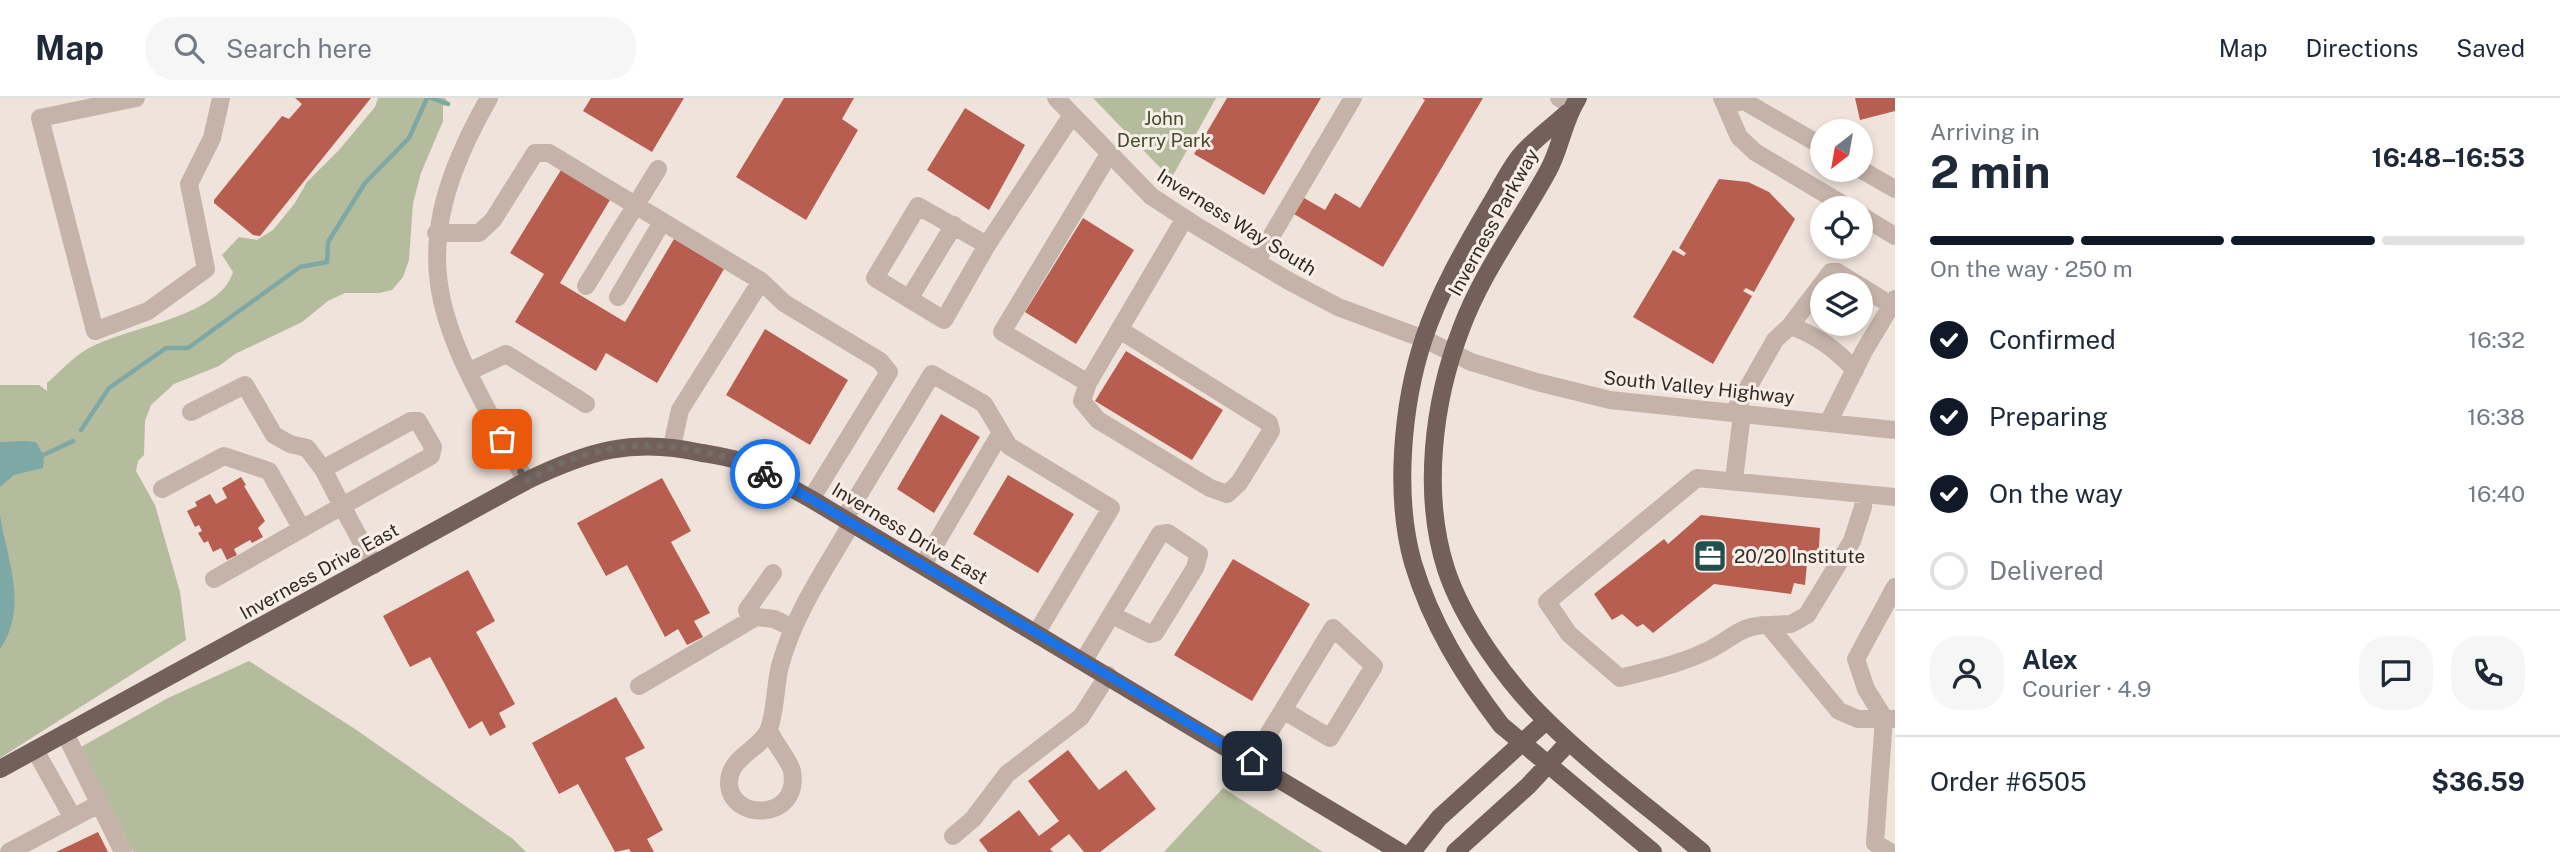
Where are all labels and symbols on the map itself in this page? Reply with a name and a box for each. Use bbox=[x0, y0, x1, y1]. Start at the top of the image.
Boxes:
park label: John Derry Park bbox=[1117, 107, 1211, 151]
north arrow bbox=[1810, 119, 1872, 182]
street label: Inverness Parkway bbox=[1443, 145, 1543, 299]
street label: Inverness Way South bbox=[1153, 164, 1321, 280]
street label: South Valley Highway bbox=[1602, 366, 1796, 408]
pin bbox=[472, 409, 532, 469]
courier bbox=[730, 439, 800, 509]
street label: Inverness Drive East bbox=[828, 478, 992, 588]
street label: Inverness Drive East bbox=[236, 518, 402, 624]
office icon: 20/20 Institute bbox=[1691, 537, 1729, 575]
place label: 20/20 Institute bbox=[1734, 545, 1865, 567]
pin bbox=[1222, 731, 1282, 791]

